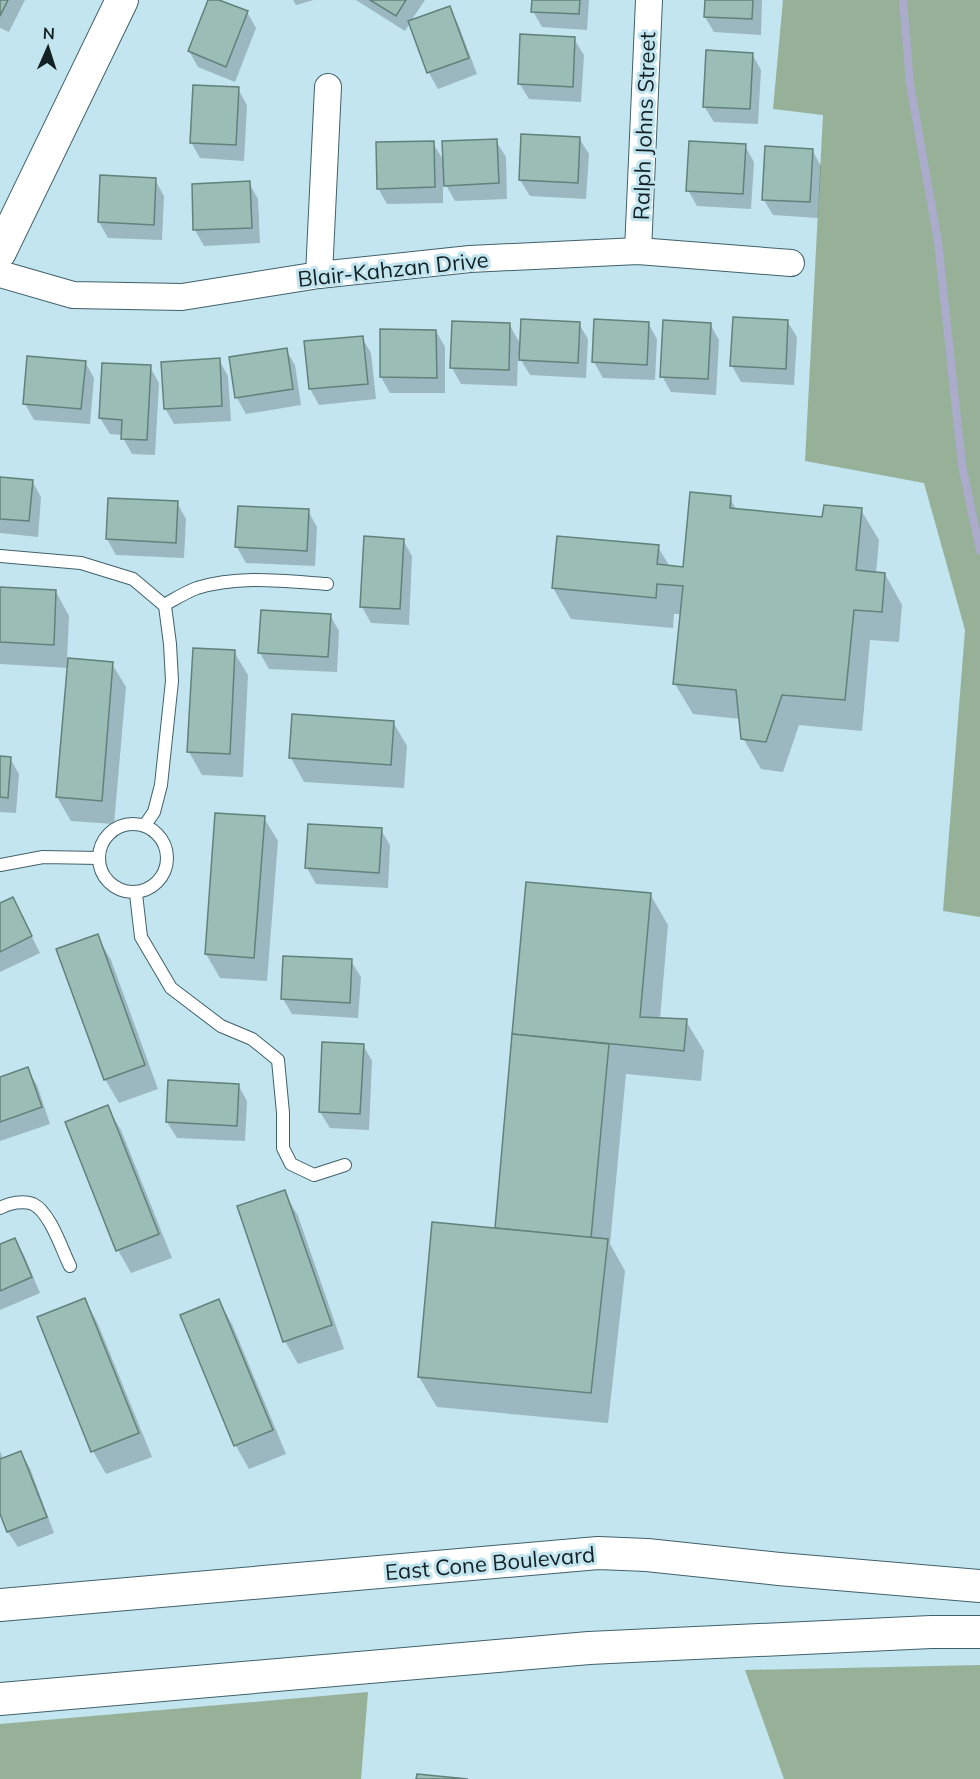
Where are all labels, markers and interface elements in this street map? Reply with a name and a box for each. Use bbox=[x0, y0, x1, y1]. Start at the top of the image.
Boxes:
north arrow bbox=[18, 18, 78, 78]
text: N bbox=[42, 23, 55, 43]
street label: Ralph Johns Street bbox=[627, 31, 661, 221]
street label: Blair-Kahzan Drive bbox=[296, 245, 490, 293]
street label: East Cone Boulevard bbox=[384, 1540, 596, 1586]

